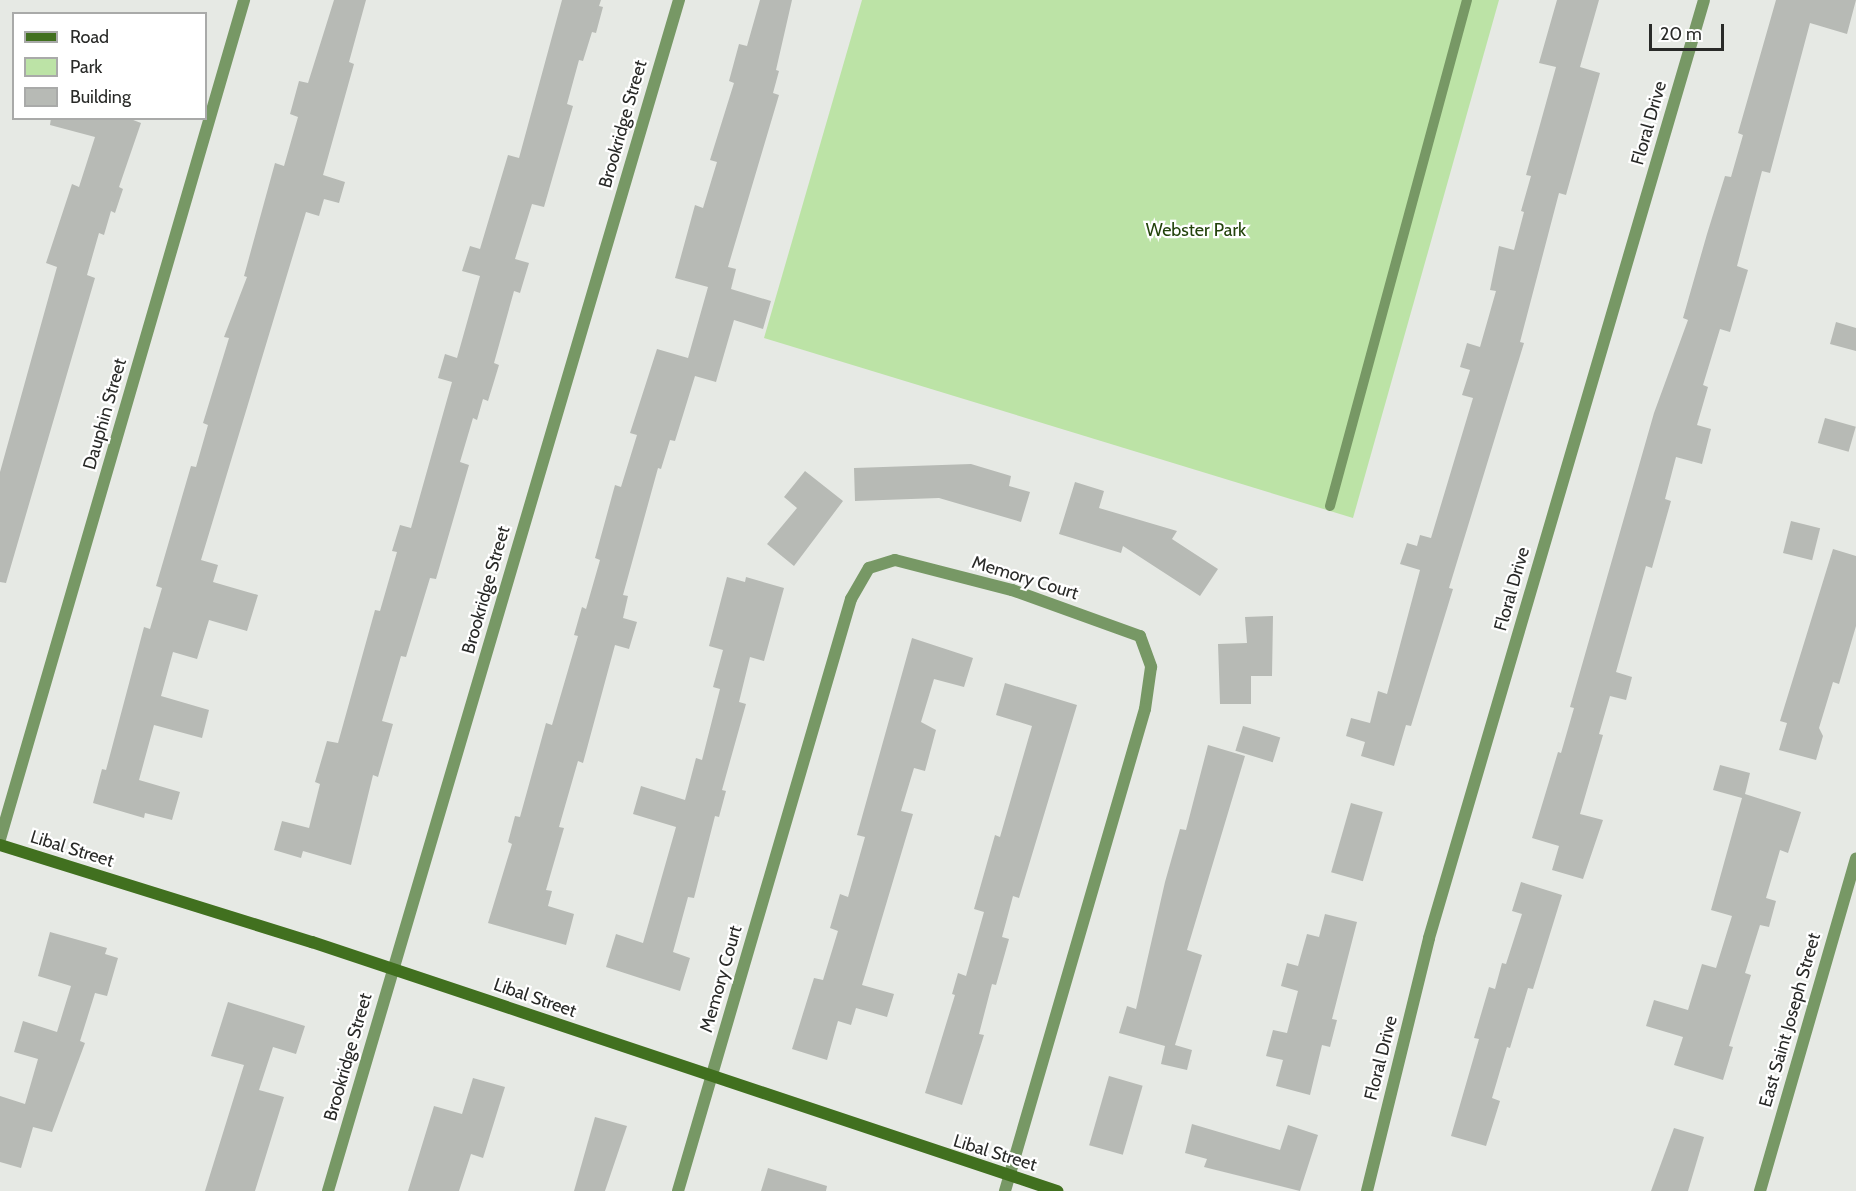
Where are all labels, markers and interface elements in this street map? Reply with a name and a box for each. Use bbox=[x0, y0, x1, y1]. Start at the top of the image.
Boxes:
legend bbox=[12, 12, 207, 120]
scale bar bbox=[1652, 12, 1727, 50]
text: 20 m bbox=[1660, 23, 1702, 45]
text: Road bbox=[70, 26, 109, 48]
text: Park bbox=[70, 56, 102, 78]
street label: Brookridge Street bbox=[594, 58, 652, 190]
street label: Floral Drive bbox=[1627, 79, 1671, 167]
text: Building bbox=[70, 86, 131, 108]
park label: Webster Park bbox=[1146, 219, 1246, 241]
street label: Dauphin Street bbox=[79, 356, 131, 472]
street label: Brookridge Street bbox=[457, 524, 515, 656]
street label: Floral Drive bbox=[1490, 545, 1534, 633]
street label: Memory Court bbox=[969, 552, 1081, 604]
street label: Libal Street bbox=[28, 826, 116, 872]
street label: Memory Court bbox=[695, 923, 747, 1035]
street label: East Saint Joseph Street bbox=[1755, 930, 1825, 1110]
street label: Libal Street bbox=[491, 974, 579, 1022]
street label: Brookridge Street bbox=[319, 991, 377, 1123]
street label: Floral Drive bbox=[1360, 1013, 1402, 1103]
street label: Libal Street bbox=[951, 1130, 1039, 1176]

